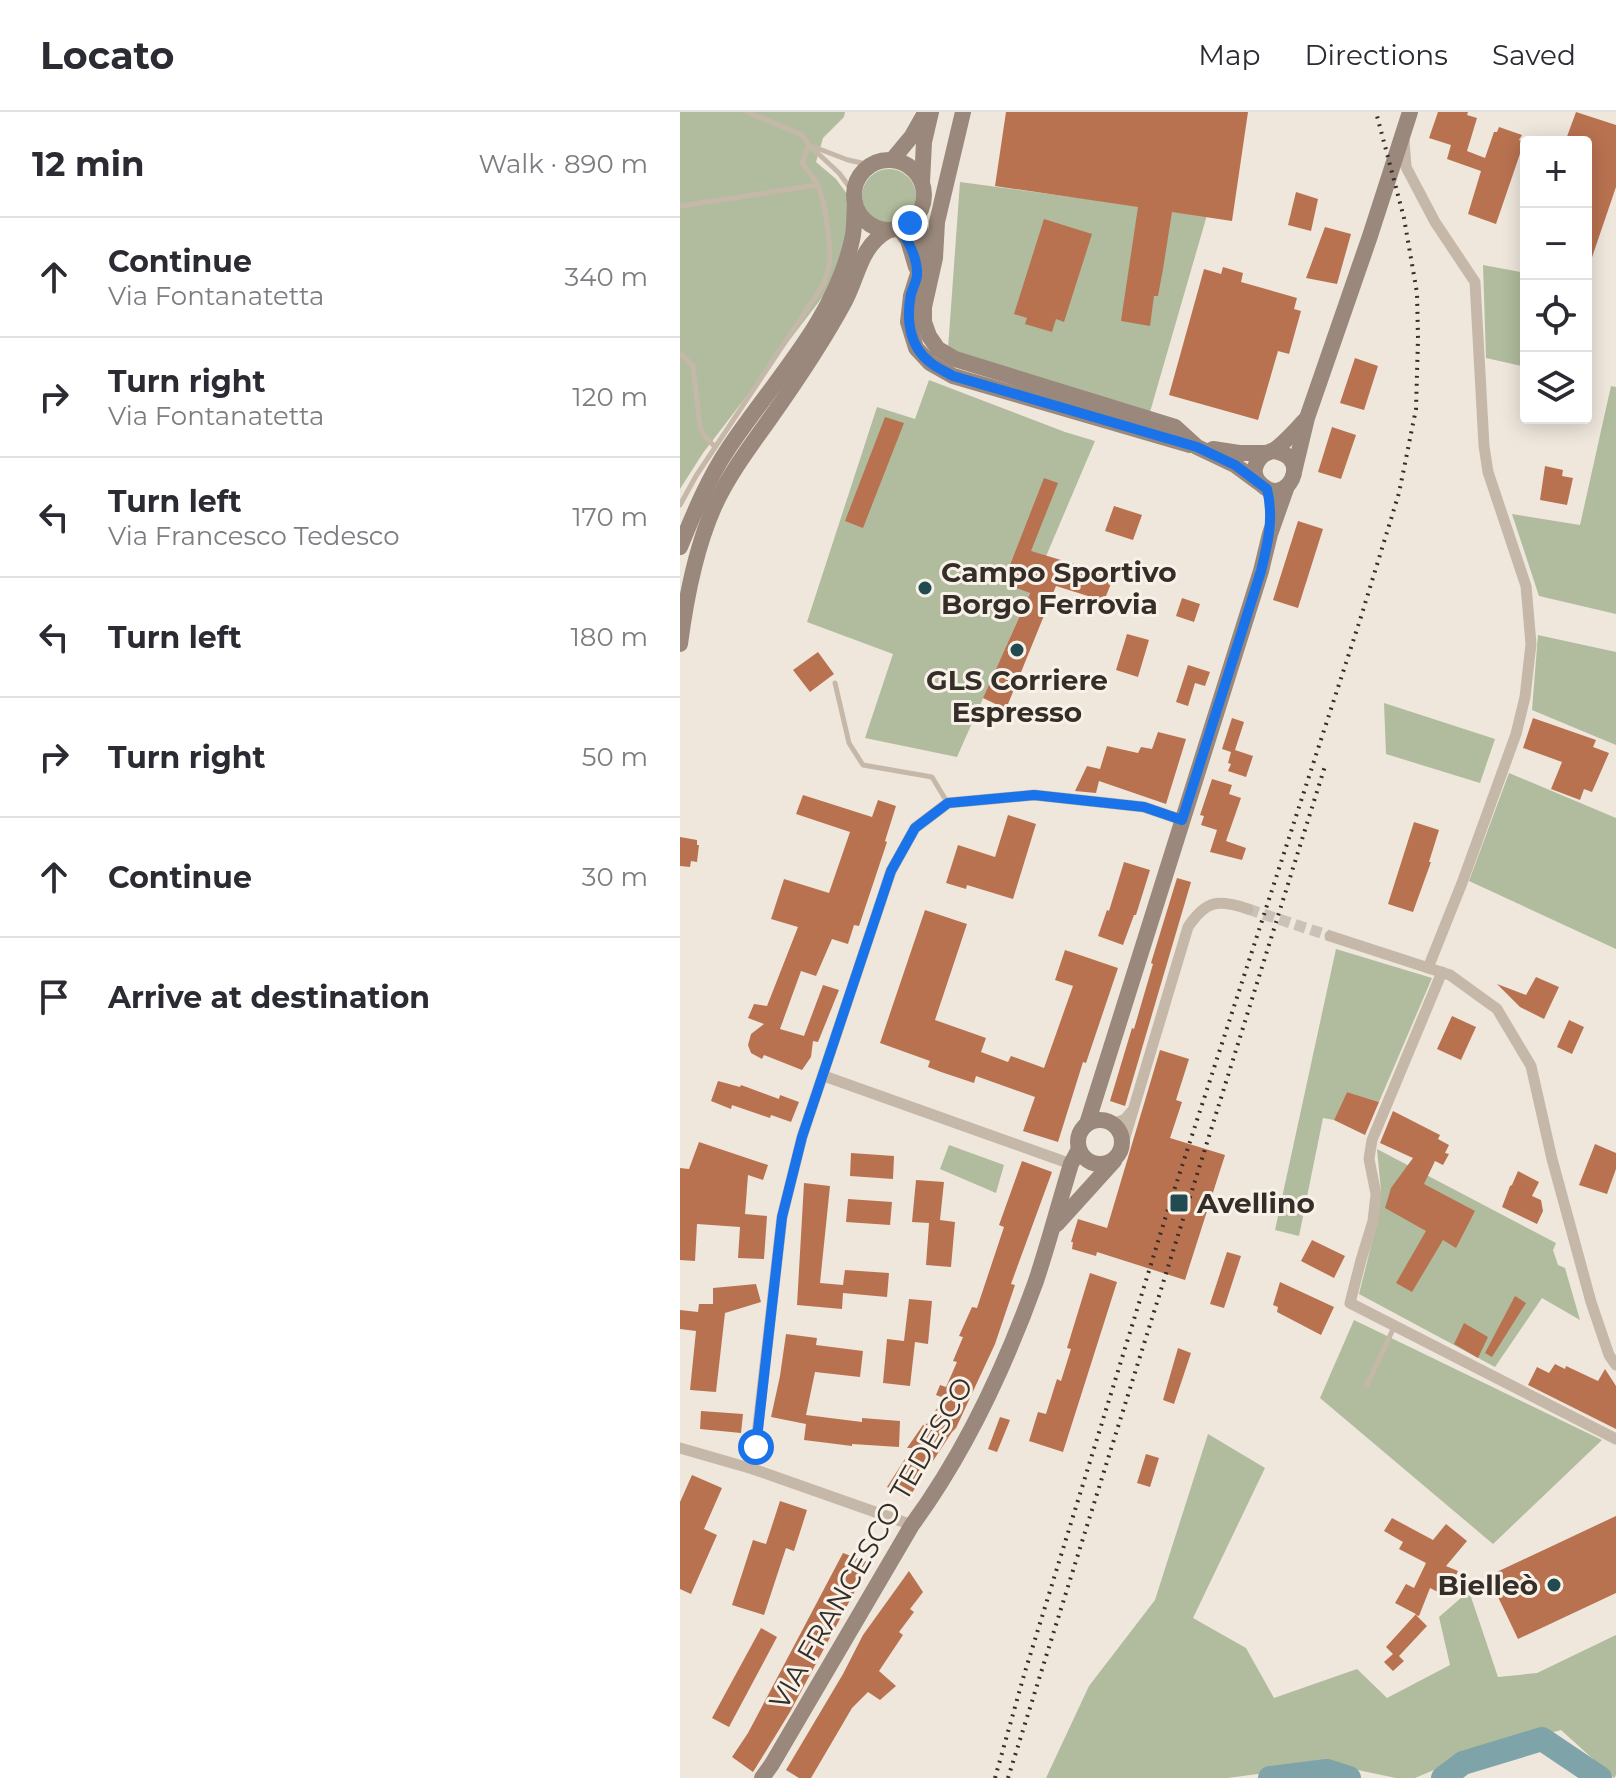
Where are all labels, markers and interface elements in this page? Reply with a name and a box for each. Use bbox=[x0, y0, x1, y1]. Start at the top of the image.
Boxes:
text: Locato bbox=[40, 32, 174, 79]
text: Map bbox=[1198, 38, 1260, 72]
text: Directions bbox=[1304, 38, 1448, 72]
text: Saved bbox=[1492, 38, 1576, 72]
map controls bbox=[1520, 136, 1592, 424]
button: + bbox=[1520, 136, 1592, 208]
text: 12 min bbox=[32, 143, 144, 185]
text: Walk · 890 m bbox=[478, 148, 648, 180]
route end bbox=[892, 205, 928, 241]
button: − bbox=[1520, 208, 1592, 280]
text: Continue bbox=[108, 243, 252, 280]
icon: ahead bbox=[32, 255, 76, 299]
text: 340 m bbox=[565, 261, 648, 293]
text: Via Fontanatetta bbox=[108, 280, 324, 312]
button: locate bbox=[1520, 280, 1592, 352]
button: layers bbox=[1520, 352, 1592, 424]
text: Turn right bbox=[108, 363, 265, 400]
icon: right bbox=[32, 375, 76, 419]
text: 120 m bbox=[572, 381, 648, 413]
text: Via Fontanatetta bbox=[108, 400, 324, 432]
text: Turn left bbox=[108, 483, 241, 520]
icon: left bbox=[32, 495, 76, 539]
text: 170 m bbox=[572, 501, 648, 533]
text: Via Francesco Tedesco bbox=[108, 520, 400, 552]
place label: Campo Sportivo Borgo Ferrovia bbox=[941, 555, 1177, 621]
marker: Campo Sportivo Borgo Ferrovia bbox=[916, 579, 934, 597]
icon: left bbox=[32, 615, 76, 659]
text: Turn left bbox=[108, 619, 241, 656]
text: 180 m bbox=[570, 621, 648, 653]
marker: GLS Corriere Espresso bbox=[1008, 641, 1026, 659]
place label: GLS Corriere Espresso bbox=[926, 663, 1108, 729]
icon: right bbox=[32, 735, 76, 779]
text: Turn right bbox=[108, 739, 265, 776]
text: 50 m bbox=[582, 741, 648, 773]
icon: ahead bbox=[32, 855, 76, 899]
text: Continue bbox=[108, 859, 252, 896]
text: 30 m bbox=[582, 861, 648, 893]
icon: arrive bbox=[32, 975, 76, 1019]
text: Arrive at destination bbox=[108, 979, 430, 1016]
place label: Avellino bbox=[1196, 1186, 1315, 1220]
marker: Avellino bbox=[1168, 1192, 1190, 1214]
street label: VIA FRANCESCO TEDESCO bbox=[762, 1371, 980, 1715]
route start bbox=[738, 1429, 774, 1465]
place label: Bielleò bbox=[1438, 1568, 1538, 1602]
marker: Bielleò bbox=[1545, 1576, 1563, 1594]

